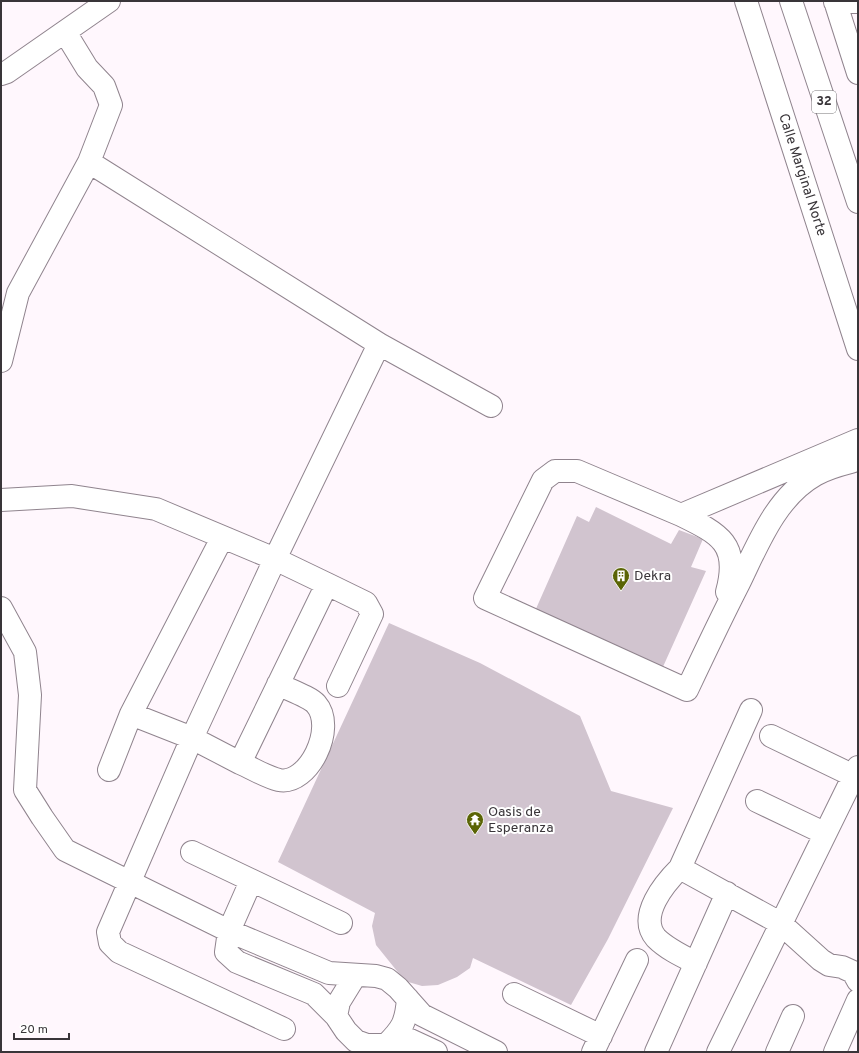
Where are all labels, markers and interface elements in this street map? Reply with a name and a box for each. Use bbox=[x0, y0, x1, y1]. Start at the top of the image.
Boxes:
road number: 32 bbox=[812, 91, 836, 113]
street label: Calle Marginal Norte bbox=[774, 112, 830, 238]
building icon: Dekra bbox=[611, 566, 631, 591]
place label: Dekra bbox=[634, 568, 671, 585]
place label: Oasis de Esperanza bbox=[488, 804, 554, 837]
temple icon: Oasis de Esperanza bbox=[465, 810, 485, 835]
scale bar bbox=[14, 1015, 69, 1041]
text: 20 m bbox=[20, 1022, 48, 1038]

